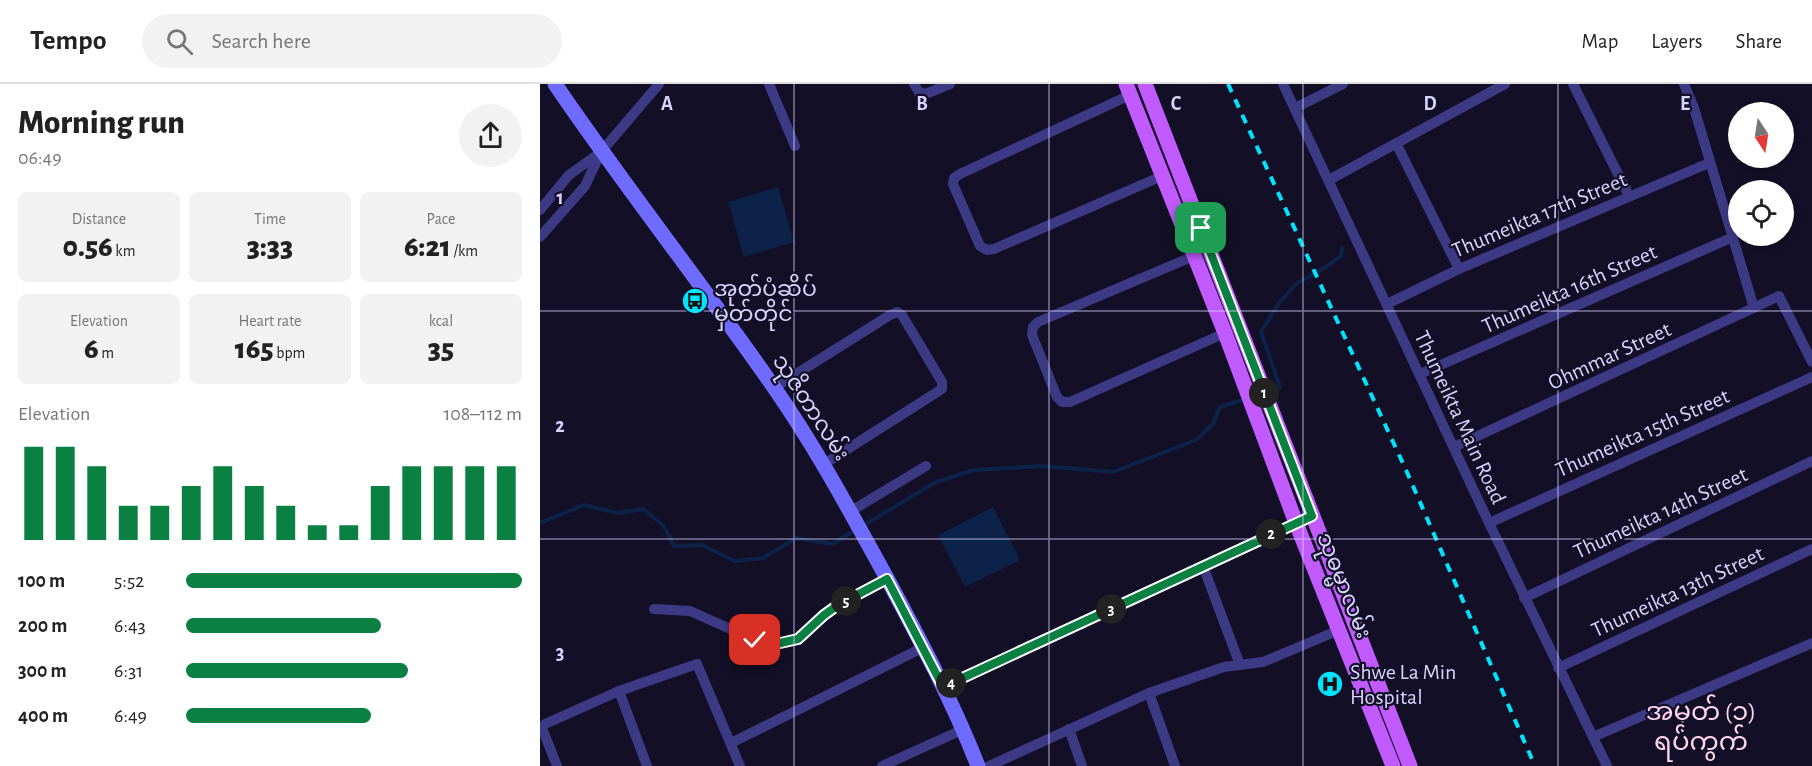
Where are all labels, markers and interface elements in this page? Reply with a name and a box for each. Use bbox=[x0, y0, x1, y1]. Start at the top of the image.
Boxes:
search box bbox=[142, 14, 562, 68]
icon: search bbox=[163, 25, 196, 58]
text: Tempo bbox=[30, 27, 106, 55]
text: Search here bbox=[211, 30, 311, 52]
text: Map bbox=[1582, 31, 1618, 52]
text: Layers bbox=[1651, 31, 1702, 52]
text: Share bbox=[1735, 31, 1782, 52]
text: A bbox=[661, 94, 673, 114]
text: B bbox=[916, 94, 928, 114]
text: C bbox=[1171, 94, 1182, 114]
text: D bbox=[1423, 94, 1437, 114]
text: E bbox=[1680, 94, 1690, 114]
north arrow bbox=[1728, 102, 1794, 168]
map controls bbox=[1728, 102, 1794, 246]
button: share bbox=[459, 104, 522, 167]
text: Morning run bbox=[18, 107, 185, 140]
text: 06:49 bbox=[18, 148, 62, 168]
street label: Thumeikta 17th Street bbox=[1449, 168, 1630, 262]
button: locate bbox=[1728, 180, 1794, 246]
text: 1 bbox=[556, 188, 564, 208]
pin bbox=[1175, 202, 1226, 253]
text: Distance bbox=[72, 211, 126, 227]
text: Time bbox=[254, 211, 286, 227]
text: Pace bbox=[427, 211, 455, 227]
icon: arrive bbox=[1184, 211, 1217, 244]
text: 0.56 bbox=[63, 232, 113, 262]
text: 3:33 bbox=[247, 232, 293, 262]
text: 6:21 bbox=[404, 232, 451, 262]
street label: Thumeikta 16th Street bbox=[1479, 240, 1660, 337]
text: km bbox=[113, 243, 135, 259]
text: /km bbox=[451, 243, 478, 259]
place label: အုတ်ပုံဆိပ် မှတ်တိုင် bbox=[714, 273, 817, 331]
bus stop icon: အုတ်ပုံဆိပ် မှတ်တိုင် bbox=[680, 286, 710, 316]
text: Elevation bbox=[70, 313, 128, 329]
text: Heart rate bbox=[239, 313, 301, 329]
text: kcal bbox=[429, 313, 453, 329]
street label: Ohmmar Street bbox=[1545, 318, 1674, 394]
street label: Thumeikta Main Road bbox=[1410, 327, 1510, 507]
text: 6 bbox=[84, 334, 99, 364]
text: 165 bbox=[235, 334, 274, 364]
text: 35 bbox=[428, 334, 454, 364]
text: m bbox=[99, 345, 114, 361]
text: bpm bbox=[274, 345, 305, 361]
street label: သုဇိတာလမ်း bbox=[764, 348, 858, 468]
pin: 1 bbox=[1249, 378, 1279, 408]
text: 1 bbox=[1261, 385, 1267, 401]
street label: Thumeikta 15th Street bbox=[1552, 385, 1733, 481]
text: Elevation bbox=[18, 404, 90, 424]
text: 108–112 m bbox=[443, 404, 522, 424]
text: 2 bbox=[555, 416, 565, 436]
street label: Thumeikta 14th Street bbox=[1570, 463, 1751, 563]
pin: 2 bbox=[1256, 519, 1286, 549]
text: 2 bbox=[1267, 526, 1275, 542]
street label: သုဓမ္မာလမ်း bbox=[1307, 528, 1380, 644]
street label: Thumeikta 13th Street bbox=[1588, 542, 1767, 641]
text: 100 m bbox=[18, 571, 65, 591]
text: 5:52 bbox=[114, 571, 144, 591]
pin: 5 bbox=[831, 586, 861, 616]
text: 5 bbox=[843, 593, 849, 609]
pin: 3 bbox=[1096, 594, 1126, 624]
text: 3 bbox=[1108, 601, 1114, 617]
pin bbox=[729, 614, 780, 665]
text: 200 m bbox=[18, 616, 67, 636]
text: 6:43 bbox=[114, 616, 146, 636]
icon: check bbox=[738, 623, 771, 656]
text: 3 bbox=[556, 643, 564, 663]
text: 300 m bbox=[18, 661, 67, 681]
text: 6:31 bbox=[114, 661, 143, 681]
place label: Shwe La Min Hospital bbox=[1350, 661, 1456, 708]
pin: 4 bbox=[936, 668, 966, 698]
hospital icon: Shwe La Min Hospital bbox=[1315, 669, 1345, 699]
text: 4 bbox=[947, 675, 955, 691]
district label: အမှတ် (၁) ရပ်ကွက် bbox=[1646, 694, 1756, 762]
text: 400 m bbox=[18, 706, 68, 726]
text: 6:49 bbox=[114, 706, 147, 726]

